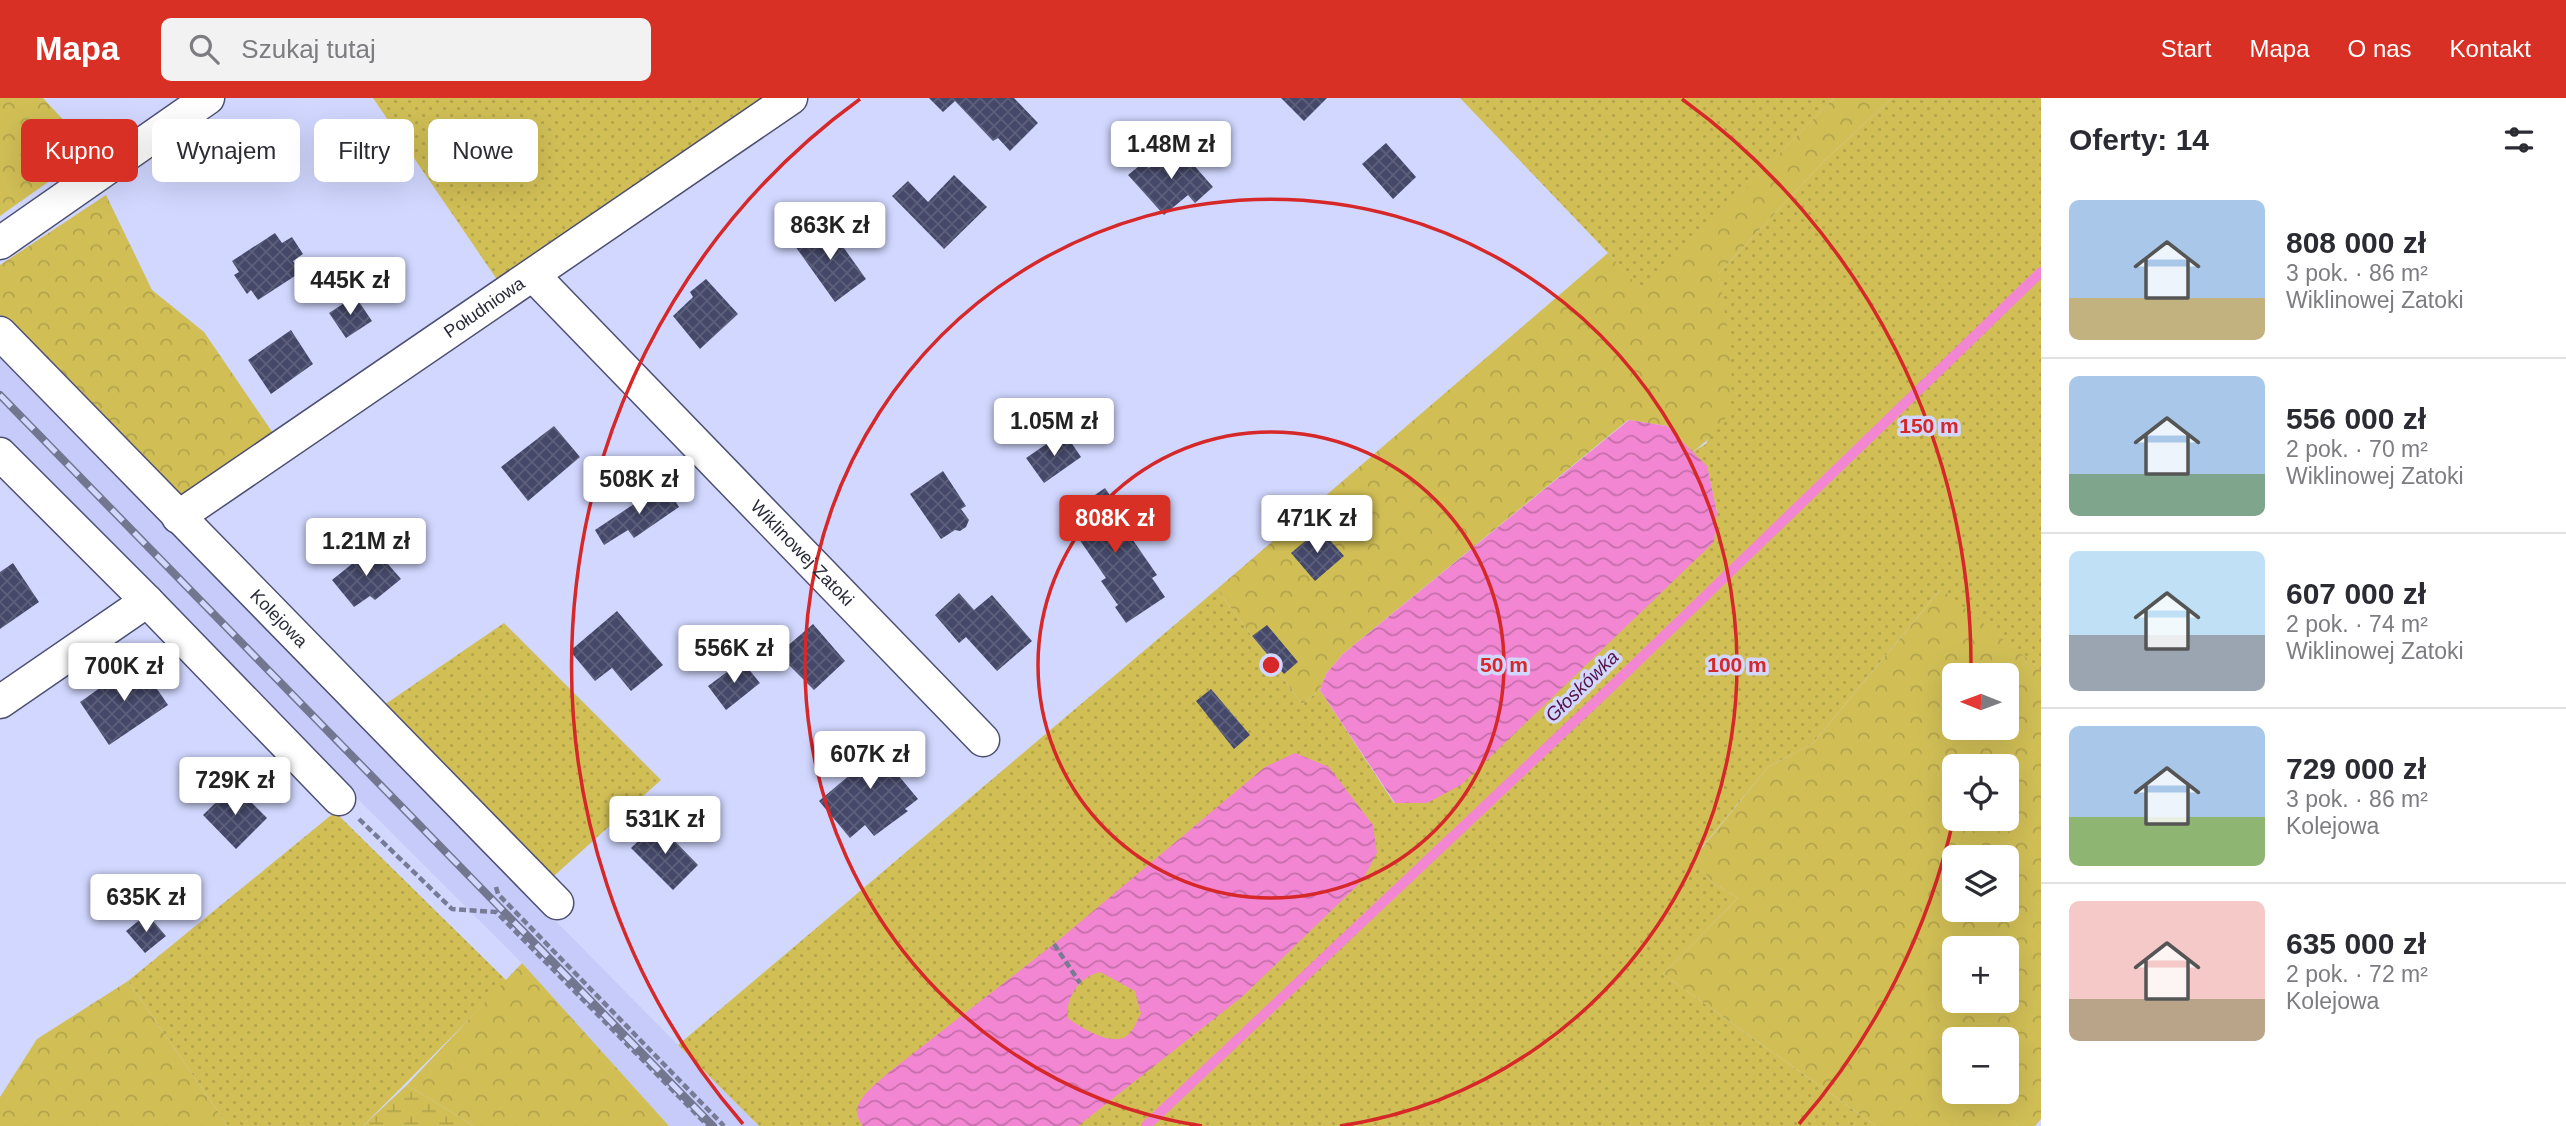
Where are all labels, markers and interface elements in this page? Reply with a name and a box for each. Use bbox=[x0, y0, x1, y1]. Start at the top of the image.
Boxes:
search box bbox=[161, 18, 651, 81]
text: Mapa bbox=[35, 30, 119, 67]
icon: search bbox=[185, 30, 223, 68]
text: Szukaj tutaj bbox=[241, 34, 376, 64]
text: Start bbox=[2161, 35, 2212, 62]
text: Mapa bbox=[2250, 35, 2310, 62]
text: O nas bbox=[2348, 35, 2412, 62]
text: Kontakt bbox=[2450, 35, 2531, 62]
chip: Kupno bbox=[21, 119, 138, 182]
chip: Wynajem bbox=[152, 119, 300, 182]
chip: Filtry bbox=[314, 119, 414, 182]
chip: Nowe bbox=[428, 119, 538, 182]
icon: filters bbox=[2500, 121, 2538, 159]
pin: 1.48M zł bbox=[1099, 122, 1243, 181]
text: Oferty: 14 bbox=[2069, 123, 2209, 156]
text: 1.48M zł bbox=[1127, 131, 1215, 157]
pin: 863K zł bbox=[765, 202, 895, 262]
text: 863K zł bbox=[790, 212, 870, 238]
text: 808 000 zł bbox=[2286, 226, 2426, 259]
icon: home bbox=[2125, 228, 2209, 312]
pin: 445K zł bbox=[285, 258, 415, 317]
text: 3 pok. · 86 m² bbox=[2286, 260, 2428, 286]
text: 445K zł bbox=[310, 267, 390, 293]
street label: Południowa bbox=[440, 273, 529, 342]
text: Wiklinowej Zatoki bbox=[2286, 287, 2464, 313]
pin: 1.05M zł bbox=[982, 398, 1126, 458]
text: 556 000 zł bbox=[2286, 402, 2426, 435]
icon: home bbox=[2125, 404, 2209, 488]
text: 1.05M zł bbox=[1010, 408, 1098, 434]
text: 150 m bbox=[1899, 414, 1959, 437]
text: 2 pok. · 70 m² bbox=[2286, 436, 2428, 462]
pin: 508K zł bbox=[574, 456, 704, 516]
text: Wiklinowej Zatoki bbox=[2286, 463, 2464, 489]
text: 508K zł bbox=[599, 466, 679, 492]
street label: Wiklinowej Zatoki bbox=[747, 496, 858, 610]
pin: 808K zł bbox=[1050, 496, 1180, 555]
pin: 471K zł bbox=[1252, 496, 1382, 555]
text: 808K zł bbox=[1075, 505, 1155, 531]
text: 471K zł bbox=[1277, 505, 1357, 531]
pin: 1.21M zł bbox=[294, 518, 438, 578]
text: 1.21M zł bbox=[322, 528, 410, 554]
text: 607 000 zł bbox=[2286, 577, 2426, 610]
icon: home bbox=[2125, 579, 2209, 663]
street label: Kolejowa bbox=[246, 585, 312, 652]
text: 2 pok. · 74 m² bbox=[2286, 611, 2428, 637]
pin: 556K zł bbox=[669, 626, 799, 685]
text: 556K zł bbox=[694, 635, 774, 661]
text: Wiklinowej Zatoki bbox=[2286, 638, 2464, 664]
pin: 700K zł bbox=[59, 644, 189, 703]
water label: Głoskówka bbox=[1541, 646, 1623, 726]
text: 700K zł bbox=[84, 653, 164, 679]
centre of rings bbox=[1259, 653, 1283, 677]
text: 50 m bbox=[1480, 653, 1528, 676]
text: 100 m bbox=[1707, 653, 1767, 676]
north arrow bbox=[1942, 663, 2020, 740]
map controls bbox=[1942, 663, 2019, 1104]
pin: 607K zł bbox=[805, 732, 935, 791]
text: 607K zł bbox=[830, 741, 910, 767]
text: 729 000 zł bbox=[2286, 752, 2426, 785]
button: locate bbox=[1942, 754, 2019, 831]
icon: home bbox=[2125, 754, 2209, 838]
pin: 729K zł bbox=[170, 758, 300, 817]
text: 729K zł bbox=[195, 767, 275, 793]
text: 3 pok. · 86 m² bbox=[2286, 786, 2428, 812]
pin: 531K zł bbox=[600, 796, 730, 856]
text: 531K zł bbox=[625, 806, 705, 832]
text: Kolejowa bbox=[2286, 813, 2379, 839]
button: layers bbox=[1942, 845, 2019, 922]
pin: 635K zł bbox=[81, 874, 211, 934]
text: 635K zł bbox=[106, 884, 186, 910]
text: 635 000 zł bbox=[2286, 927, 2426, 960]
icon: home bbox=[2125, 929, 2209, 1013]
button: + bbox=[1942, 936, 2019, 1013]
text: 2 pok. · 72 m² bbox=[2286, 961, 2428, 987]
text: Kolejowa bbox=[2286, 988, 2379, 1014]
button: − bbox=[1942, 1027, 2019, 1104]

